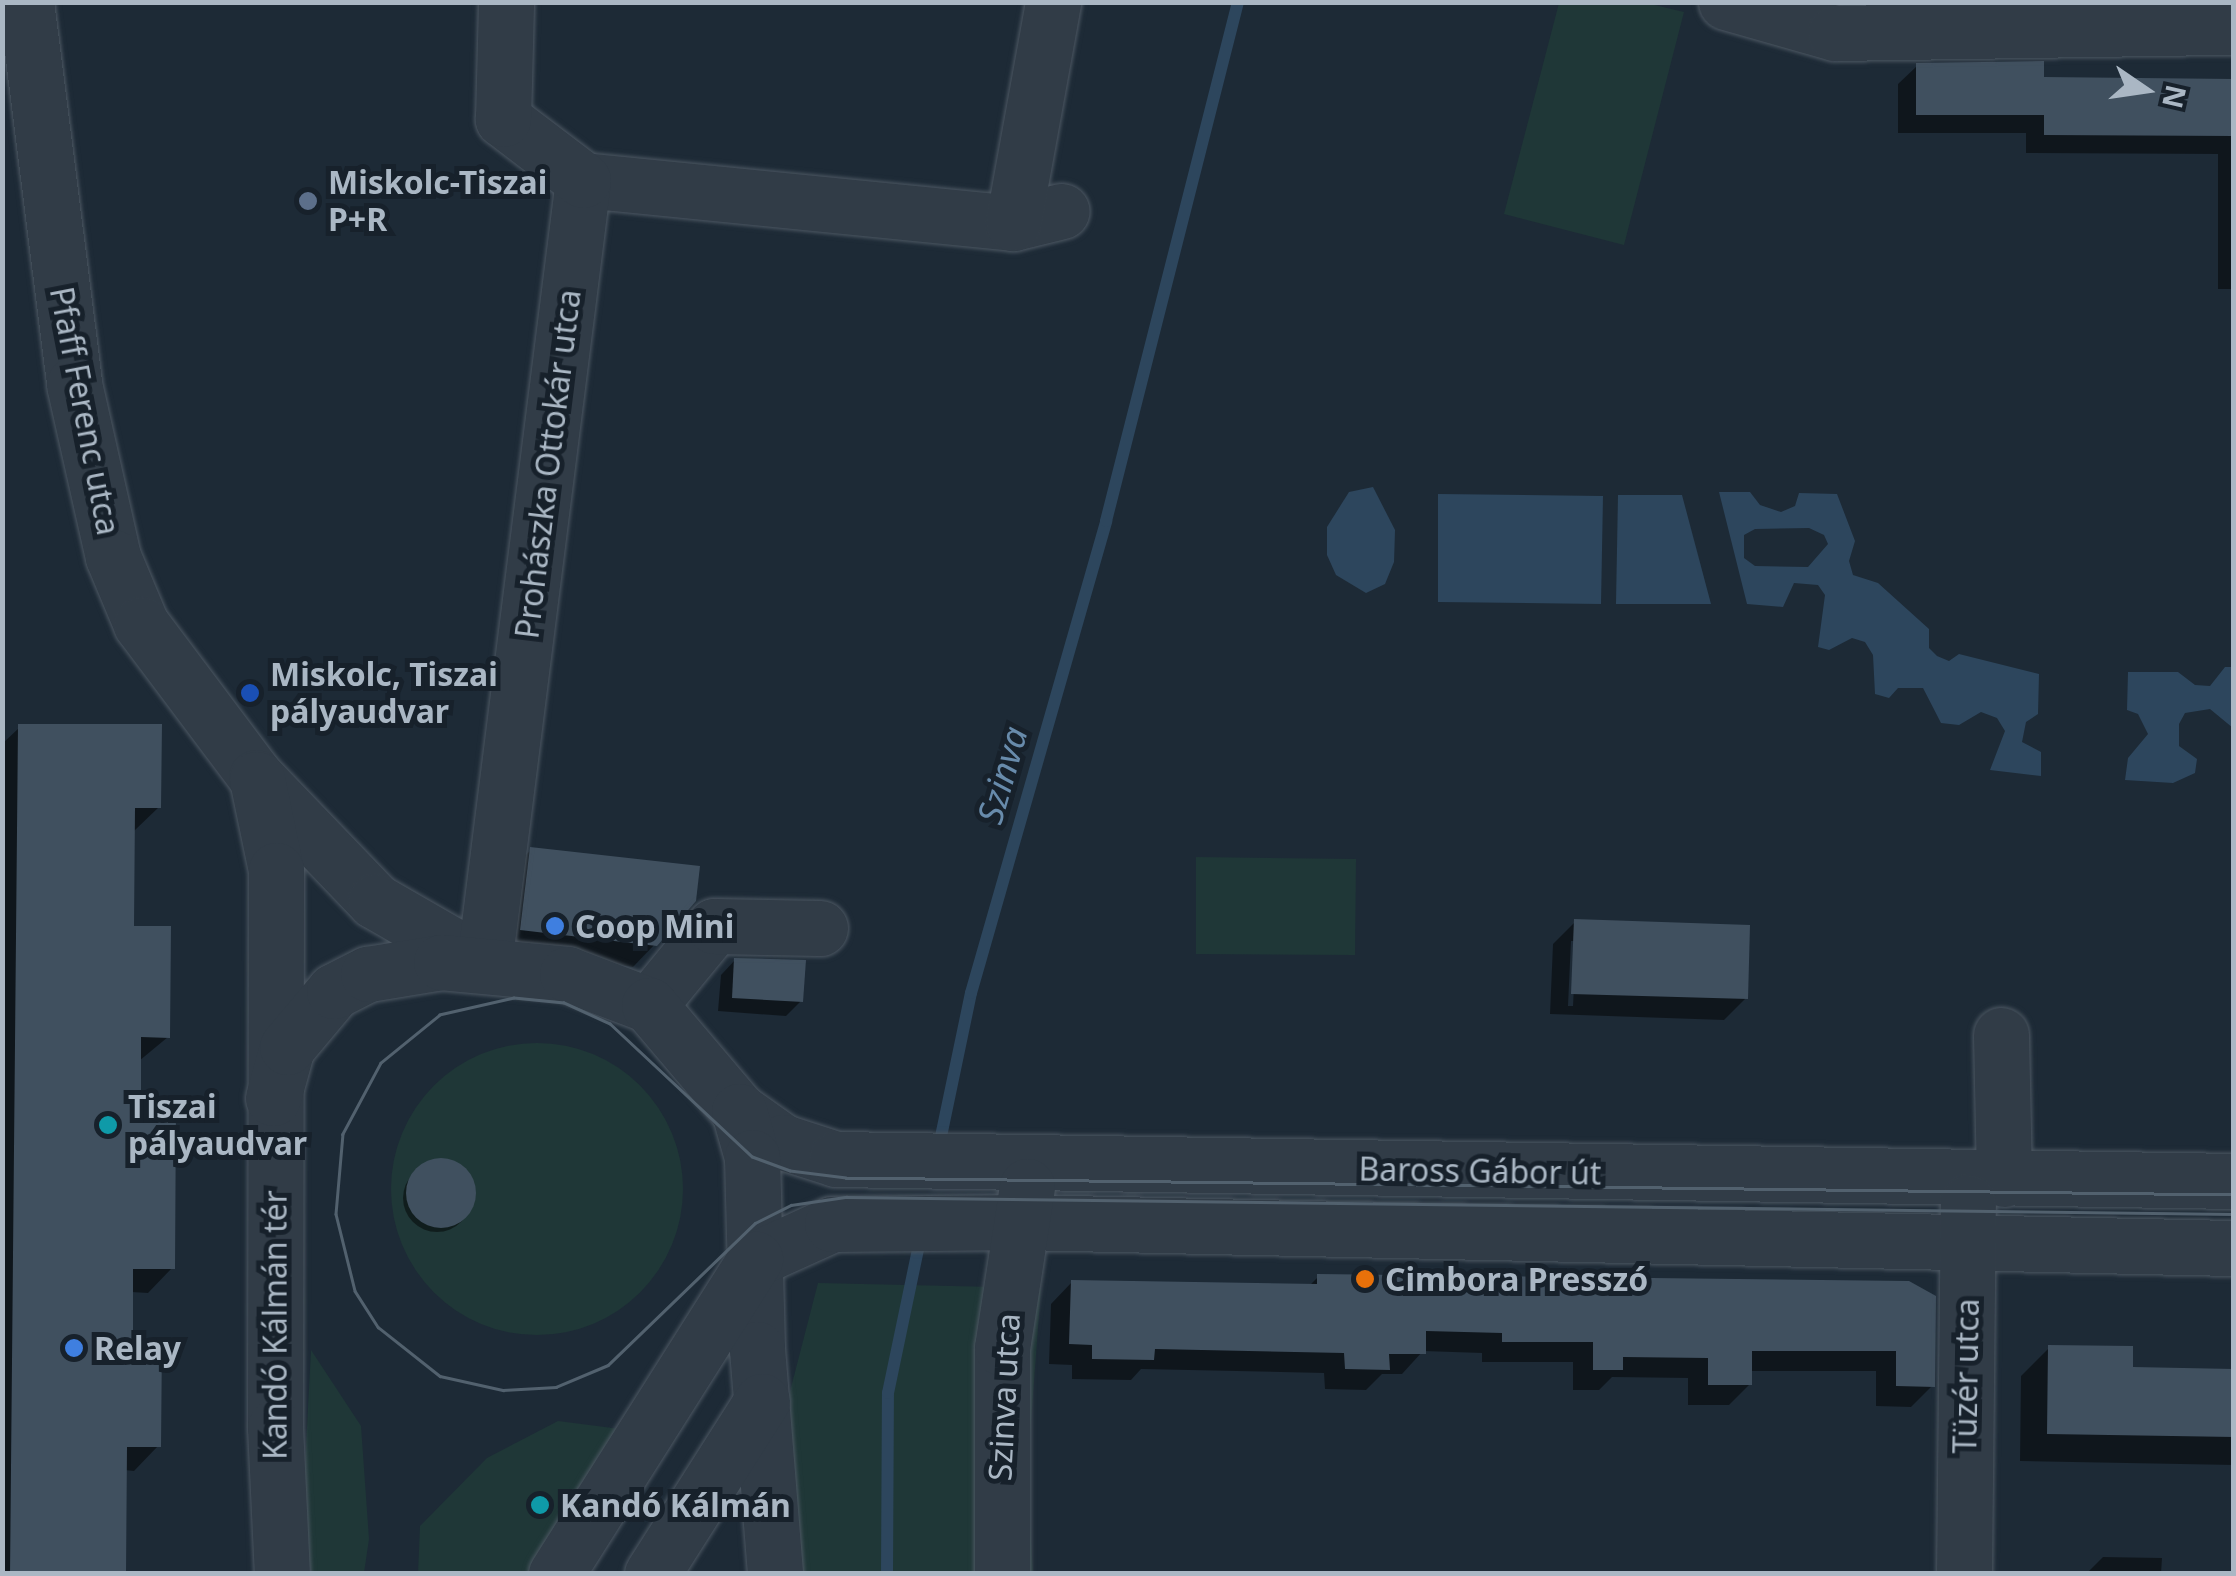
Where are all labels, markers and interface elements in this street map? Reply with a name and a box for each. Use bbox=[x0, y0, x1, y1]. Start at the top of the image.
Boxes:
north arrow bbox=[2096, 40, 2196, 140]
text: N bbox=[2154, 81, 2196, 112]
place label: Miskolc-Tiszai P+R bbox=[328, 164, 547, 239]
marker: Miskolc-Tiszai P+R bbox=[297, 190, 319, 212]
street label: Pfaff Ferenc utca bbox=[42, 284, 128, 538]
street label: Prohászka Ottokár utca bbox=[508, 287, 588, 641]
place label: Miskolc, Tiszai pályaudvar bbox=[270, 656, 498, 731]
marker: Miskolc, Tiszai pályaudvar bbox=[239, 682, 261, 704]
water label: Szinva bbox=[968, 722, 1036, 828]
place label: Coop Mini bbox=[575, 907, 734, 945]
marker: Coop Mini bbox=[544, 915, 566, 937]
place label: Tiszai pályaudvar bbox=[128, 1088, 307, 1163]
marker: Tiszai pályaudvar bbox=[97, 1114, 119, 1136]
street label: Baross Gábor út bbox=[1358, 1150, 1602, 1192]
street label: Kandó Kálmán tér bbox=[256, 1190, 294, 1460]
place label: Cimbora Presszó bbox=[1385, 1260, 1648, 1298]
marker: Cimbora Presszó bbox=[1354, 1268, 1376, 1290]
street label: Tüzér utca bbox=[1945, 1298, 1987, 1454]
street label: Szinva utca bbox=[980, 1312, 1028, 1482]
place label: Relay bbox=[94, 1329, 181, 1367]
marker: Relay bbox=[63, 1337, 85, 1359]
place label: Kandó Kálmán bbox=[560, 1486, 791, 1524]
marker: Kandó Kálmán bbox=[529, 1494, 551, 1516]

